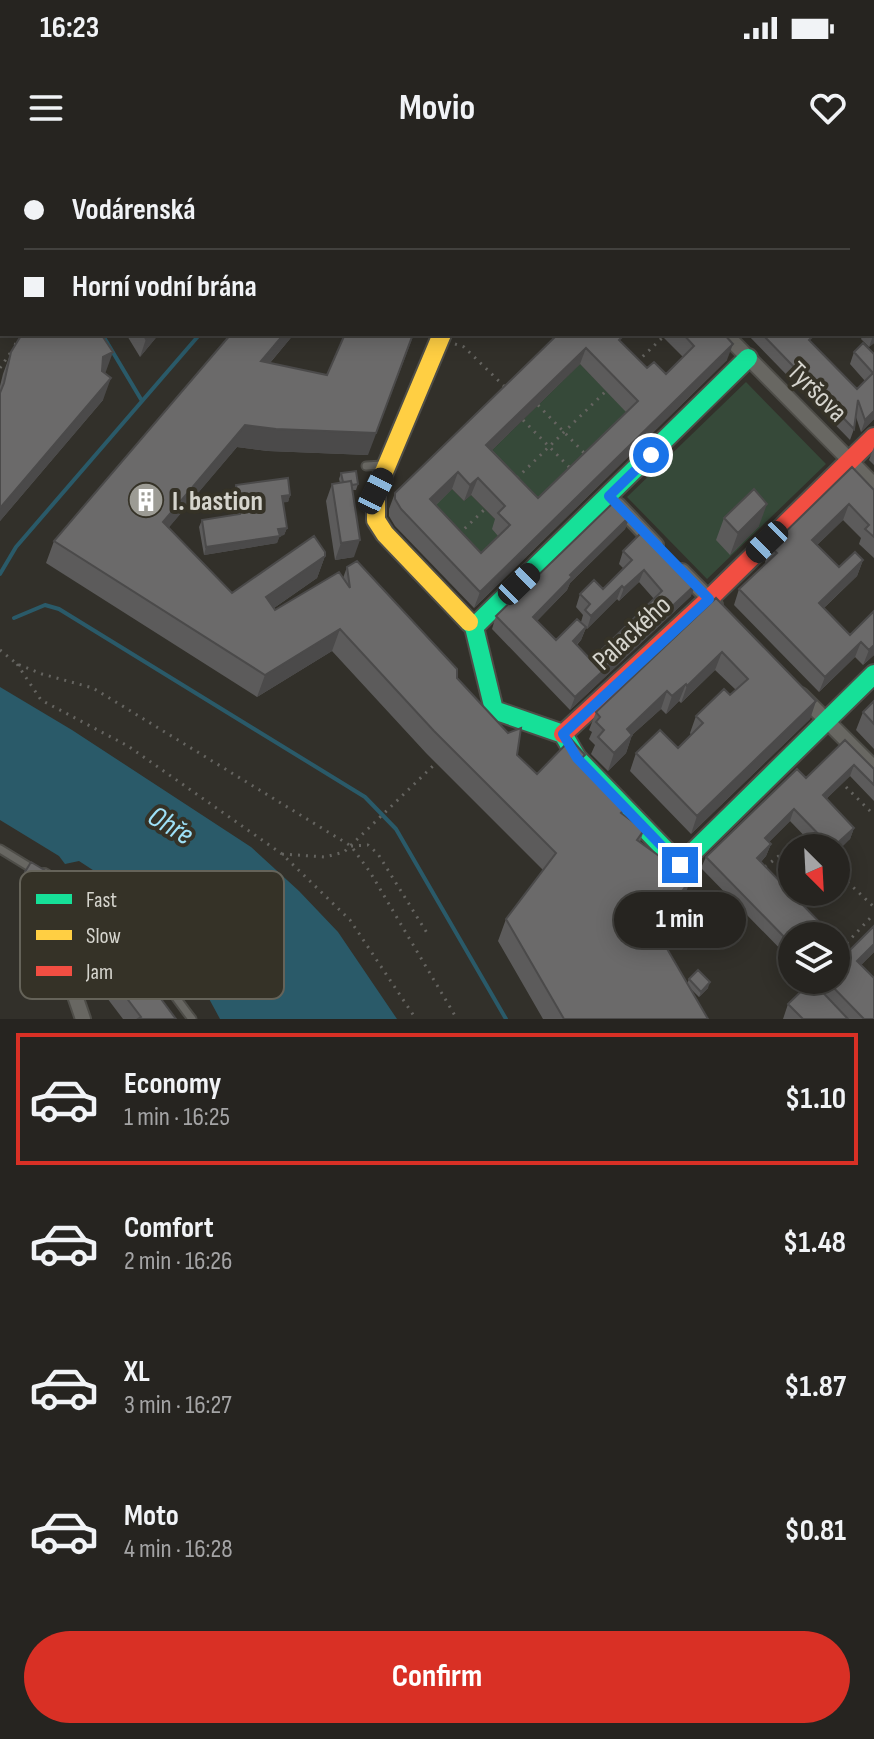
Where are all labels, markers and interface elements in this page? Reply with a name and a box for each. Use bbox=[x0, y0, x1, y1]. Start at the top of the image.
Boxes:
text: 16:23 bbox=[40, 10, 99, 46]
icon: menu bbox=[24, 86, 68, 130]
icon: heart bbox=[806, 86, 850, 130]
text: Movio bbox=[399, 87, 475, 130]
text: Vodárenská bbox=[72, 192, 196, 228]
text: Horní vodní brána bbox=[72, 269, 257, 305]
street label: Tyršova bbox=[780, 355, 854, 429]
route start bbox=[633, 437, 669, 473]
car bbox=[355, 464, 397, 518]
building icon: I. bastion bbox=[127, 481, 165, 519]
place label: I. bastion bbox=[172, 485, 263, 518]
car bbox=[741, 517, 793, 567]
car bbox=[493, 559, 545, 609]
street label: Palackého bbox=[586, 589, 678, 677]
water label: Ohře bbox=[141, 798, 200, 853]
north arrow bbox=[778, 834, 850, 906]
map controls bbox=[778, 834, 850, 994]
route end bbox=[662, 847, 698, 883]
legend bbox=[20, 871, 284, 999]
text: Fast bbox=[86, 887, 117, 914]
callout: 1 min bbox=[614, 893, 746, 949]
text: 1 min bbox=[656, 904, 704, 935]
button: layers bbox=[778, 922, 850, 994]
text: Slow bbox=[86, 923, 121, 950]
text: Jam bbox=[85, 959, 113, 986]
icon: car bbox=[28, 1063, 100, 1135]
text: Economy bbox=[124, 1066, 221, 1102]
text: $1.10 bbox=[785, 1081, 846, 1117]
text: 1 min · 16:25 bbox=[124, 1102, 230, 1133]
icon: car bbox=[28, 1207, 100, 1279]
text: Comfort bbox=[124, 1210, 214, 1246]
text: $1.48 bbox=[783, 1225, 846, 1261]
text: 2 min · 16:26 bbox=[124, 1246, 232, 1277]
icon: car bbox=[28, 1351, 100, 1423]
text: XL bbox=[124, 1354, 150, 1390]
text: $1.87 bbox=[784, 1369, 846, 1405]
text: 3 min · 16:27 bbox=[124, 1390, 232, 1421]
icon: car bbox=[28, 1495, 100, 1567]
text: Moto bbox=[124, 1498, 179, 1534]
text: $0.81 bbox=[784, 1513, 846, 1549]
text: 4 min · 16:28 bbox=[124, 1534, 233, 1565]
button: Confirm bbox=[24, 1631, 850, 1723]

